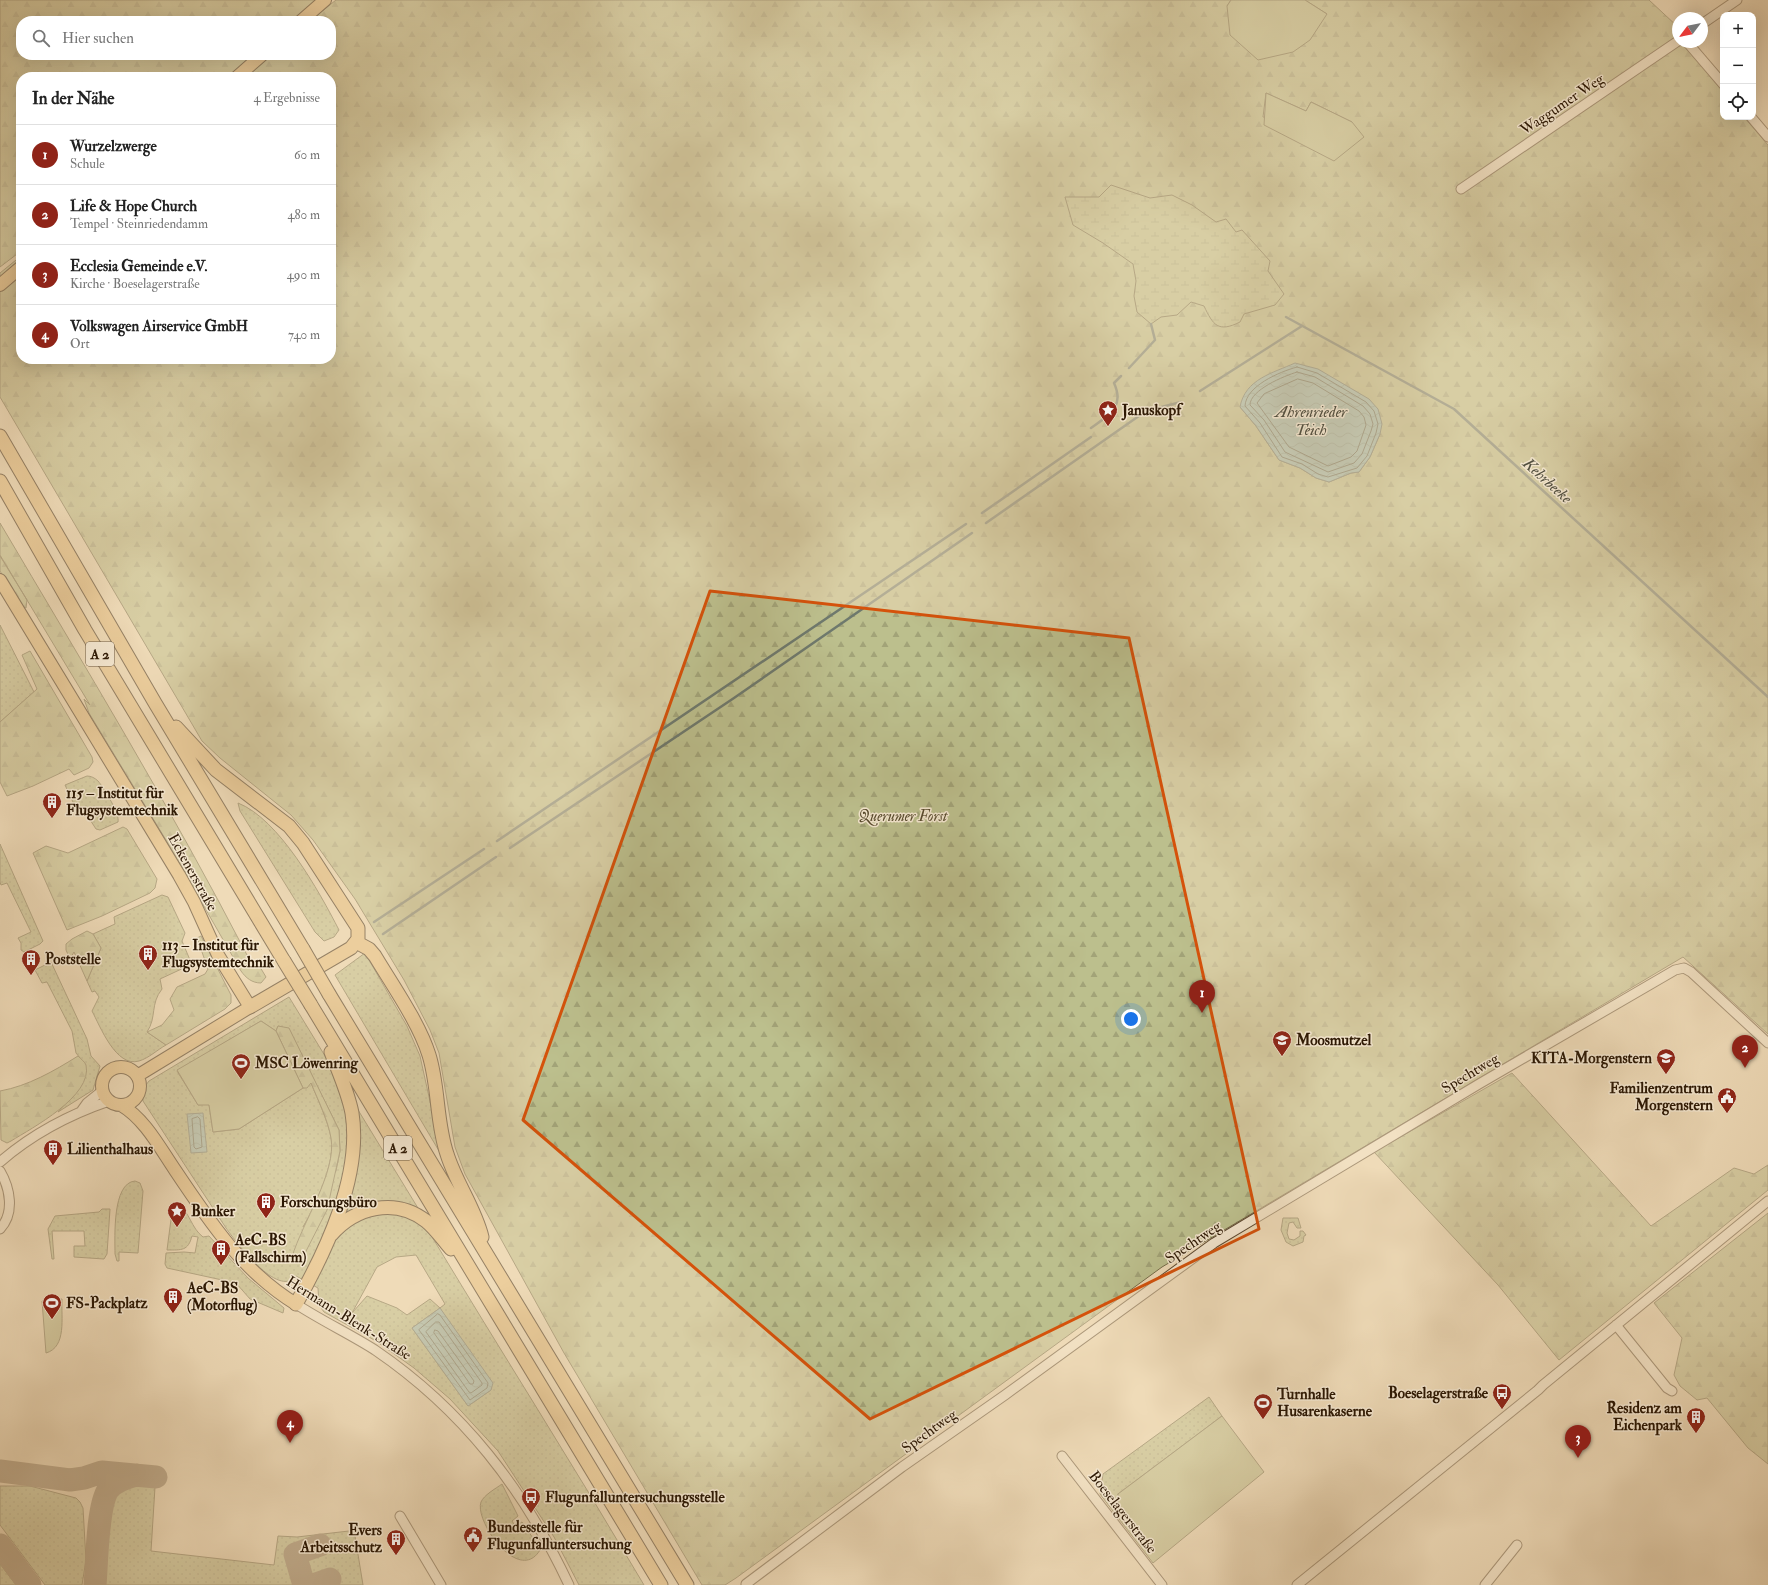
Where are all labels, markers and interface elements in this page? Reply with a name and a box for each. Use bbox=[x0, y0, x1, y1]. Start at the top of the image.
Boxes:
north arrow bbox=[1672, 12, 1708, 48]
map controls bbox=[1720, 12, 1756, 120]
button: + bbox=[1720, 12, 1756, 48]
search box bbox=[16, 16, 336, 60]
icon: search bbox=[30, 27, 52, 49]
text: Hier suchen bbox=[62, 29, 134, 48]
button: − bbox=[1720, 48, 1756, 84]
street label: Waggumer Weg bbox=[1516, 69, 1608, 140]
button: locate bbox=[1720, 84, 1756, 120]
text: In der Nähe bbox=[32, 88, 114, 109]
text: 4 Ergebnisse bbox=[253, 90, 320, 106]
text: Wurzelzwerge bbox=[70, 137, 157, 156]
text: 1 bbox=[43, 147, 47, 163]
text: 60 m bbox=[294, 147, 320, 163]
text: Schule bbox=[70, 156, 105, 172]
text: Life & Hope Church bbox=[70, 197, 197, 216]
text: 2 bbox=[42, 207, 48, 223]
text: 480 m bbox=[287, 207, 320, 223]
text: Tempel · Steinriedendamm bbox=[70, 216, 208, 232]
text: Ecclesia Gemeinde e.V. bbox=[70, 257, 207, 276]
text: 3 bbox=[43, 267, 48, 283]
text: 490 m bbox=[287, 267, 320, 283]
text: Kirche · Boeselagerstraße bbox=[70, 276, 200, 292]
text: Volkswagen Airservice GmbH bbox=[70, 317, 248, 336]
text: 4 bbox=[41, 327, 49, 343]
text: 740 m bbox=[288, 327, 320, 343]
text: Ort bbox=[70, 336, 90, 352]
place icon: Januskopf bbox=[1097, 399, 1119, 427]
place label: Januskopf bbox=[1121, 401, 1184, 421]
water label: Ahrenrieder Teich bbox=[1273, 402, 1348, 440]
water label: Kehrbeeke bbox=[1518, 453, 1576, 508]
road number: A 2 bbox=[86, 642, 114, 666]
place label: 115 – Institut für Flugsystemtechnik bbox=[66, 784, 179, 821]
building icon: 115 – Institut für Flugsystemtechnik bbox=[41, 791, 63, 819]
park label: Querumer Forst bbox=[859, 807, 948, 826]
street label: Eckenerstraße bbox=[163, 830, 222, 914]
place label: 113 – Institut für Flugsystemtechnik bbox=[162, 936, 275, 973]
building icon: 113 – Institut für Flugsystemtechnik bbox=[137, 943, 159, 971]
building icon: Poststelle bbox=[20, 948, 42, 976]
place label: Poststelle bbox=[45, 950, 101, 969]
pin: 1 bbox=[1189, 980, 1215, 1013]
your location bbox=[1121, 1009, 1141, 1029]
school or university icon: Moosmutzel bbox=[1271, 1029, 1293, 1057]
place label: Moosmutzel bbox=[1295, 1031, 1371, 1050]
pin: 2 bbox=[1732, 1035, 1758, 1068]
school or university icon: KITA-Morgenstern bbox=[1655, 1047, 1677, 1075]
street label: Spechtweg bbox=[1438, 1049, 1503, 1099]
place label: KITA-Morgenstern bbox=[1531, 1049, 1652, 1069]
sports icon: MSC Löwenring bbox=[230, 1052, 252, 1080]
place label: MSC Löwenring bbox=[254, 1054, 359, 1074]
place label: Familienzentrum Morgenstern bbox=[1609, 1079, 1713, 1116]
public building icon: Familienzentrum Morgenstern bbox=[1716, 1086, 1738, 1114]
road number: A 2 bbox=[384, 1136, 412, 1160]
building icon: Lilienthalhaus bbox=[42, 1138, 64, 1166]
place label: Lilienthalhaus bbox=[67, 1140, 153, 1159]
building icon: Forschungsbüro bbox=[255, 1191, 277, 1219]
place label: Forschungsbüro bbox=[280, 1193, 377, 1213]
place icon: Bunker bbox=[166, 1200, 188, 1228]
place label: Bunker bbox=[191, 1202, 236, 1221]
street label: Spechtweg bbox=[1162, 1216, 1226, 1269]
place label: AeC-BS (Fallschirm) bbox=[234, 1231, 306, 1267]
building icon: AeC-BS (Fallschirm) bbox=[210, 1238, 232, 1266]
street label: Hermann-Blenk-Straße bbox=[283, 1272, 415, 1365]
place label: AeC-BS (Motorflug) bbox=[186, 1279, 257, 1316]
building icon: AeC-BS (Motorflug) bbox=[162, 1286, 184, 1314]
sports icon: FS-Packplatz bbox=[41, 1292, 63, 1320]
place label: FS-Packplatz bbox=[66, 1294, 148, 1314]
bus stop icon: Boeselagerstraße bbox=[1491, 1382, 1513, 1410]
place label: Boeselagerstraße bbox=[1388, 1384, 1489, 1404]
place label: Turnhalle Husarenkaserne bbox=[1276, 1385, 1373, 1421]
sports icon: Turnhalle Husarenkaserne bbox=[1252, 1392, 1274, 1420]
place label: Residenz am Eichenpark bbox=[1606, 1399, 1683, 1436]
street label: Spechtweg bbox=[898, 1405, 962, 1459]
building icon: Residenz am Eichenpark bbox=[1685, 1406, 1707, 1434]
pin: 4 bbox=[277, 1410, 303, 1443]
pin: 3 bbox=[1565, 1425, 1591, 1458]
street label: Boeselagerstraße bbox=[1084, 1467, 1161, 1558]
bus stop icon: Flugunfalluntersuchungsstelle bbox=[520, 1486, 542, 1514]
place label: Flugunfalluntersuchungsstelle bbox=[545, 1488, 725, 1508]
place label: Bundesstelle für Flugunfalluntersuchung bbox=[487, 1518, 632, 1555]
place label: Evers Arbeitsschutz bbox=[300, 1521, 383, 1557]
public building icon: Bundesstelle für Flugunfalluntersuchung bbox=[462, 1525, 484, 1553]
building icon: Evers Arbeitsschutz bbox=[385, 1528, 407, 1556]

